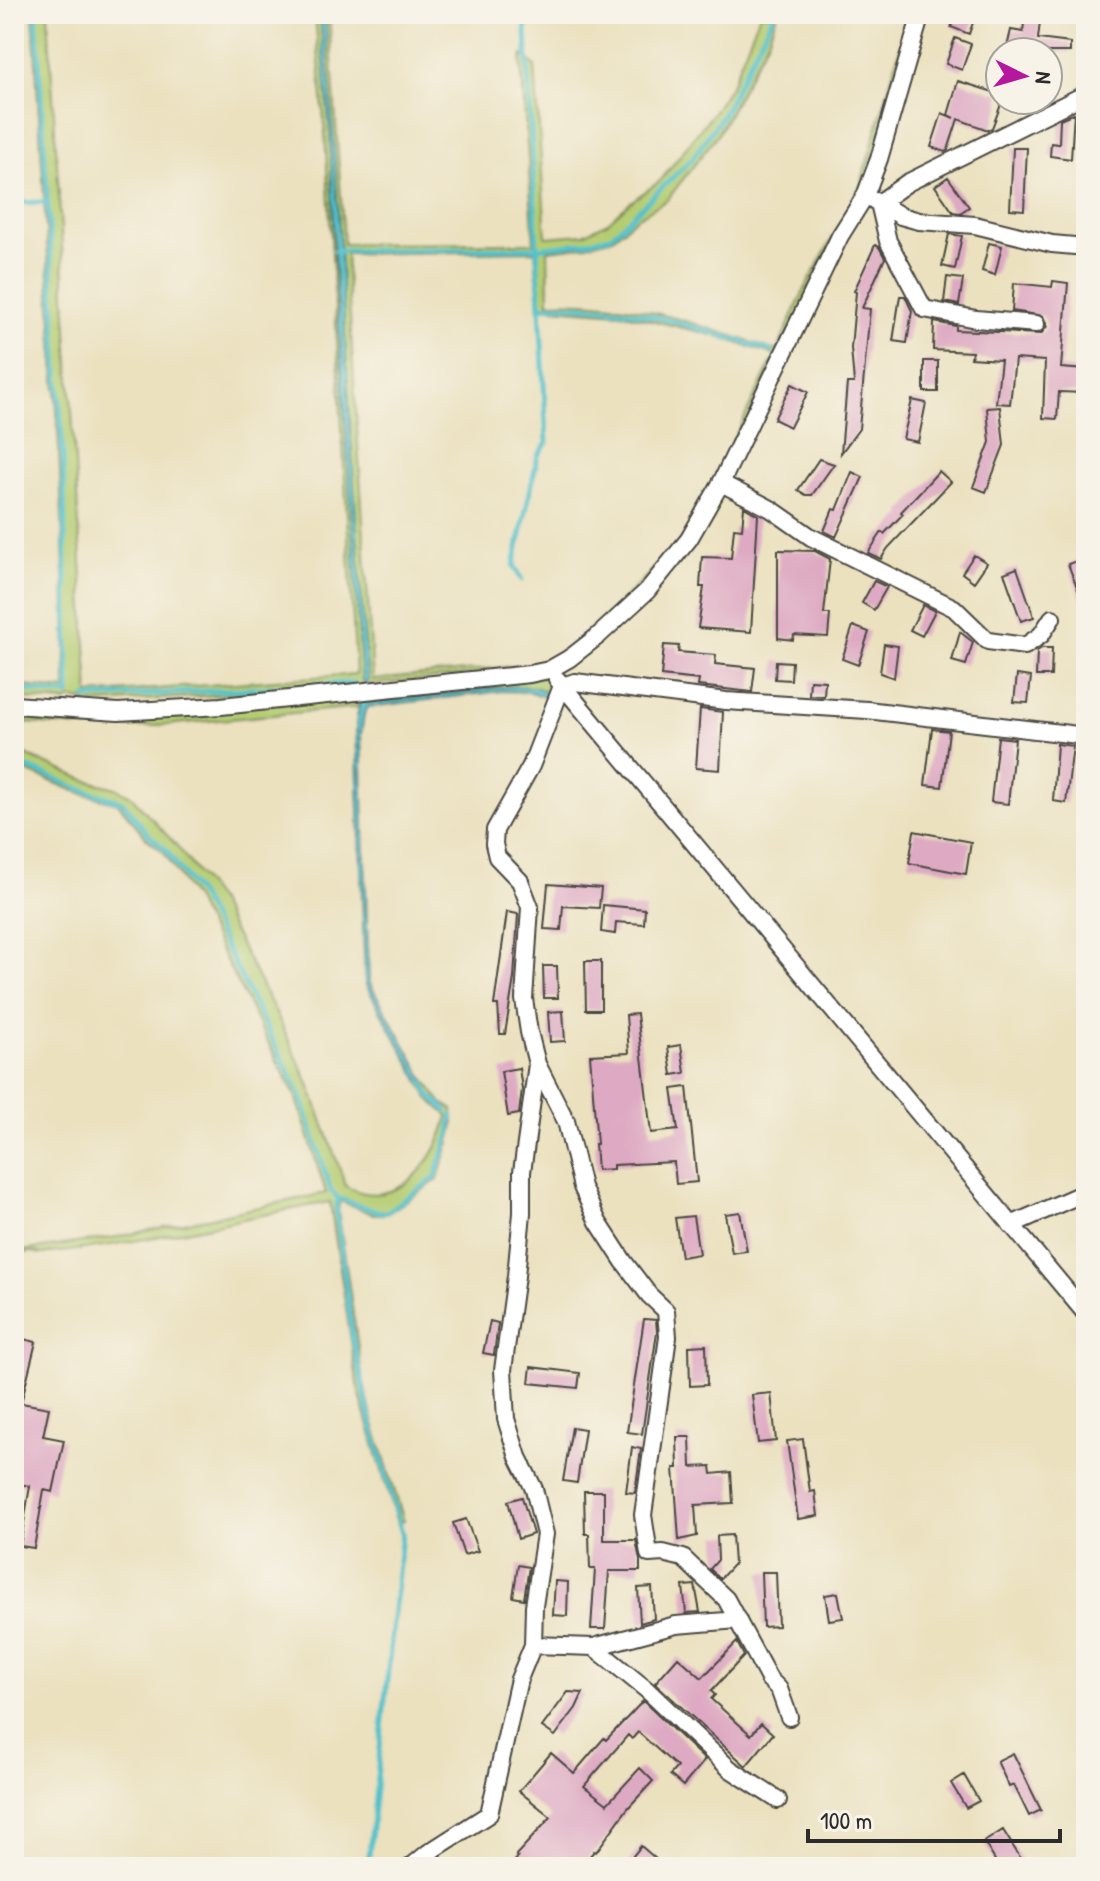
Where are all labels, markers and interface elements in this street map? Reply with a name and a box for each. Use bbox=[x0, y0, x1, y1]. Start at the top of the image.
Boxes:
north arrow bbox=[984, 36, 1064, 116]
text: N bbox=[1028, 71, 1059, 85]
scale bar bbox=[808, 1793, 1060, 1843]
text: 100 m bbox=[820, 1804, 872, 1836]

